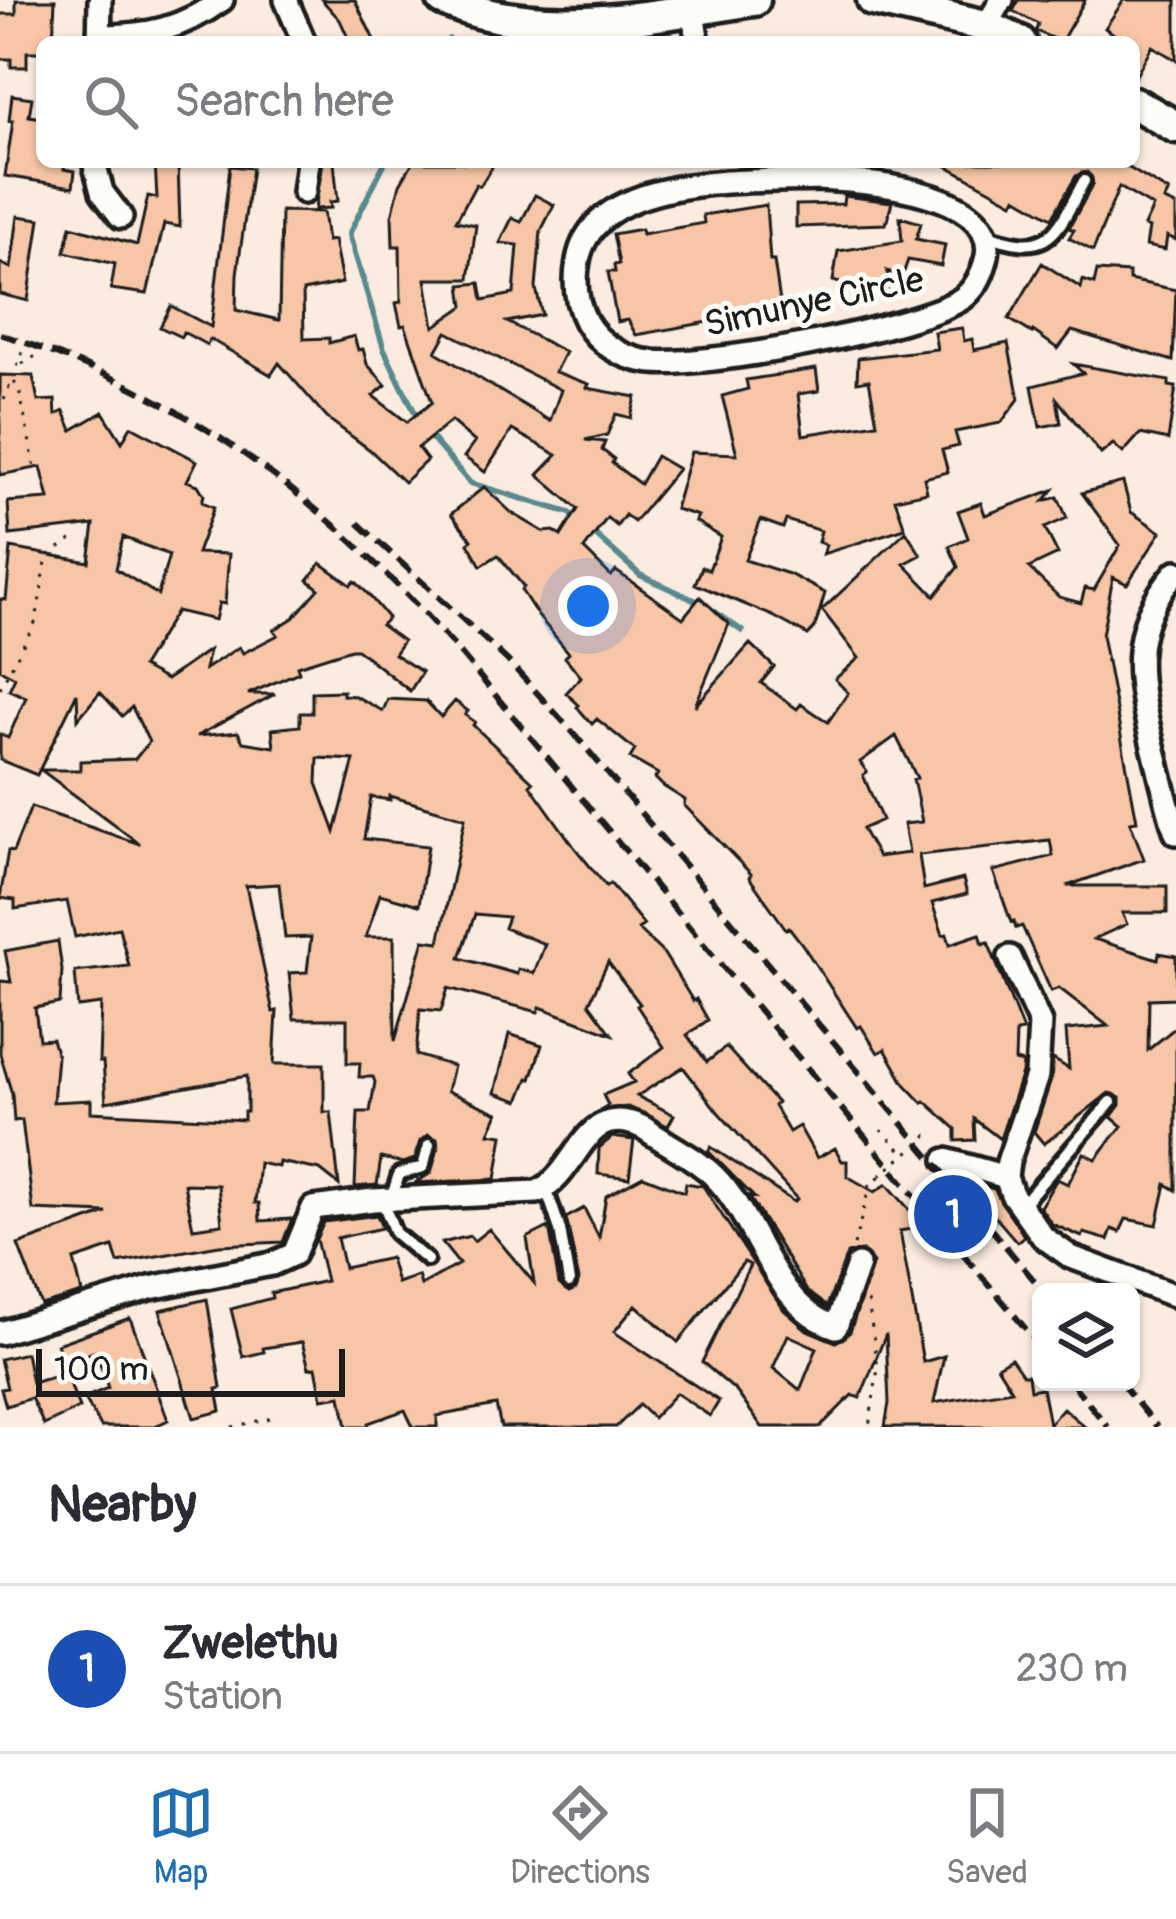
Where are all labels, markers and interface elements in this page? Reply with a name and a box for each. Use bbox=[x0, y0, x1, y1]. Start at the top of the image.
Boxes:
search box bbox=[36, 36, 1140, 168]
icon: search bbox=[78, 69, 144, 135]
text: Search here bbox=[174, 74, 394, 130]
street label: Simunye Circle bbox=[700, 257, 928, 347]
your location bbox=[558, 576, 618, 636]
pin: 1 bbox=[914, 1169, 992, 1259]
map controls bbox=[1032, 1283, 1140, 1391]
button: layers bbox=[1032, 1283, 1140, 1391]
scale bar bbox=[36, 1343, 345, 1396]
text: 100 m bbox=[54, 1349, 148, 1390]
text: Nearby bbox=[48, 1473, 196, 1537]
text: Zwelethu bbox=[162, 1616, 339, 1672]
text: 1 bbox=[79, 1644, 95, 1693]
text: 230 m bbox=[1016, 1644, 1128, 1693]
text: Station bbox=[162, 1672, 283, 1721]
tab: Map bbox=[148, 1780, 214, 1893]
tab: Directions bbox=[510, 1780, 650, 1893]
tab: Saved bbox=[946, 1780, 1028, 1893]

